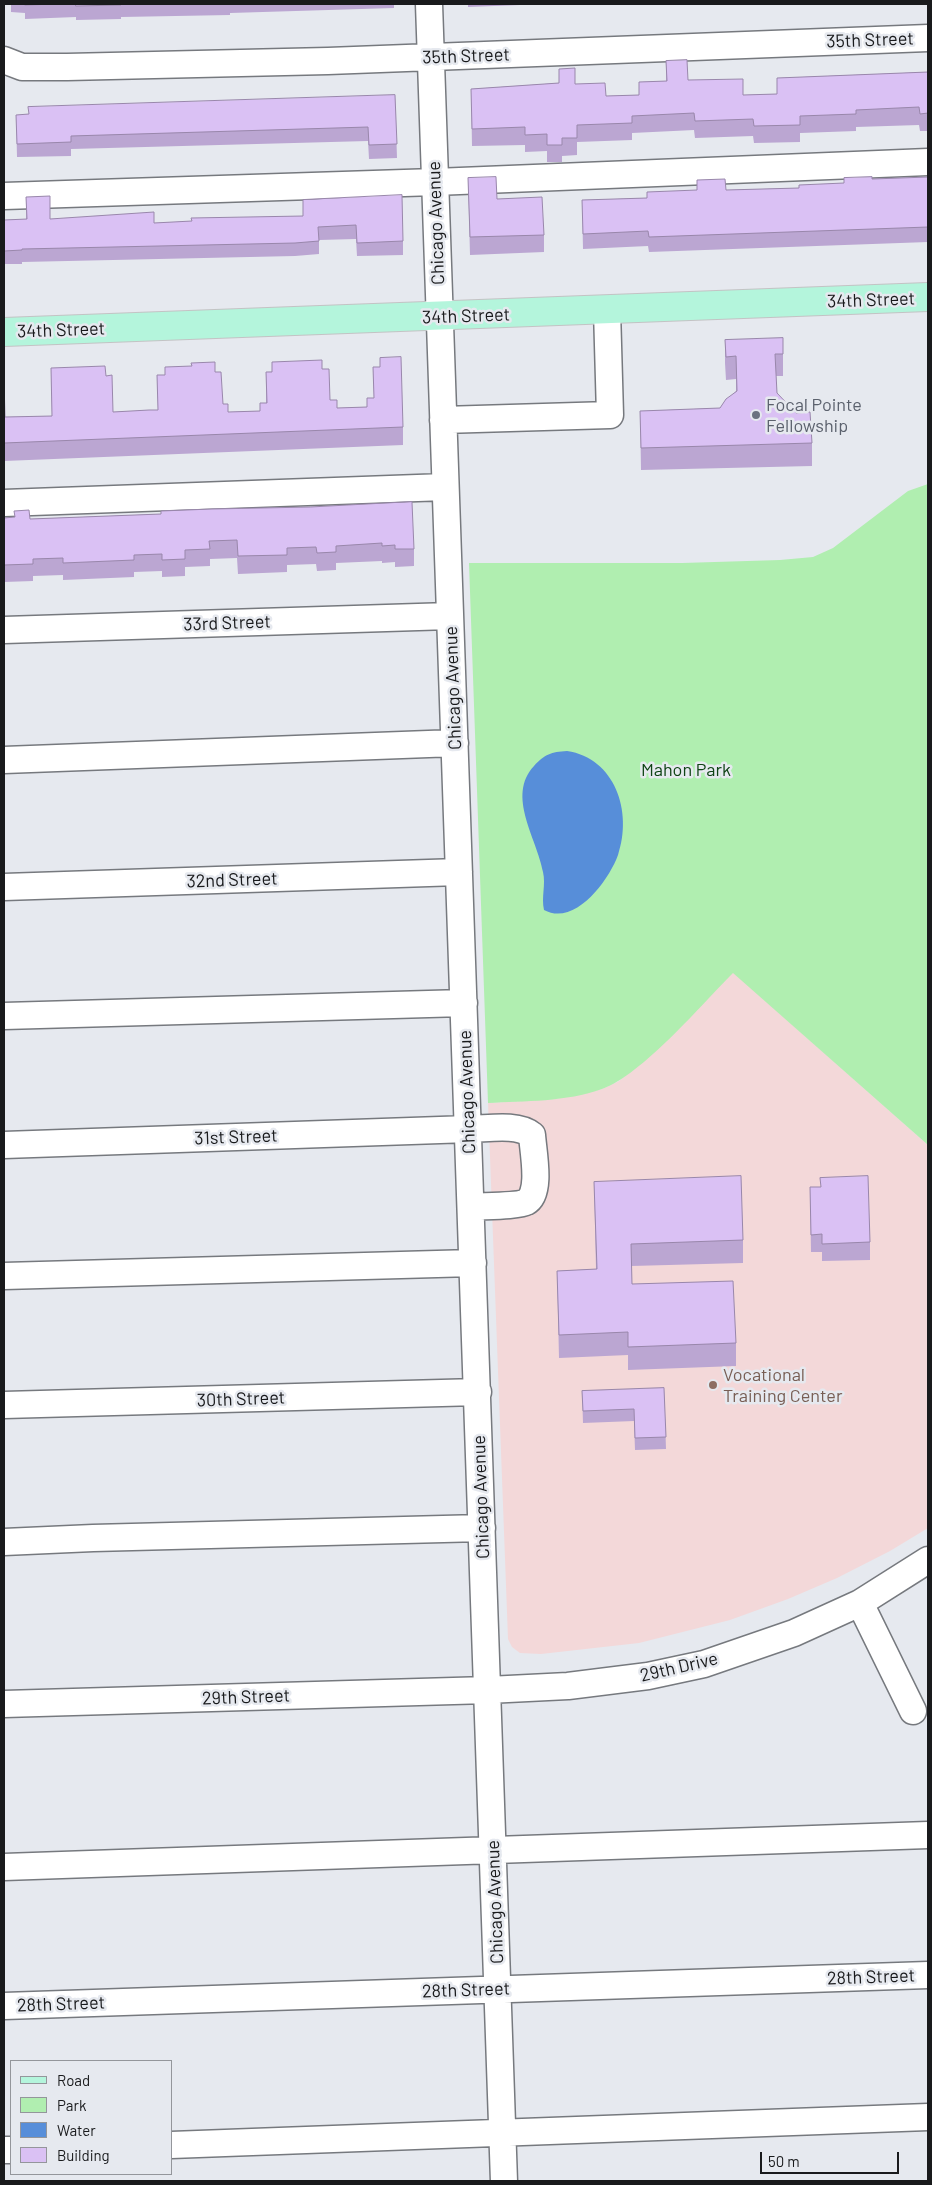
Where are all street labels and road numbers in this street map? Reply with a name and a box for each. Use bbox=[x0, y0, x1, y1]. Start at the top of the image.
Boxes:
street label: 35th Street bbox=[826, 28, 914, 52]
street label: 35th Street bbox=[422, 44, 510, 68]
street label: Chicago Avenue bbox=[423, 161, 449, 285]
street label: 34th Street bbox=[827, 288, 915, 312]
street label: 34th Street bbox=[422, 304, 510, 328]
street label: 34th Street bbox=[17, 318, 105, 342]
street label: 33rd Street bbox=[183, 611, 271, 635]
street label: Chicago Avenue bbox=[440, 626, 466, 750]
street label: 32nd Street bbox=[186, 868, 278, 892]
street label: Chicago Avenue bbox=[454, 1030, 480, 1154]
street label: 31st Street bbox=[194, 1125, 278, 1149]
street label: 30th Street bbox=[196, 1387, 286, 1411]
street label: Chicago Avenue bbox=[468, 1435, 494, 1559]
street label: 29th Drive bbox=[638, 1648, 720, 1686]
street label: 29th Street bbox=[202, 1685, 290, 1709]
street label: Chicago Avenue bbox=[482, 1840, 508, 1964]
street label: 28th Street bbox=[827, 1965, 915, 1989]
street label: 28th Street bbox=[422, 1978, 510, 2002]
street label: 28th Street bbox=[17, 1992, 105, 2016]

